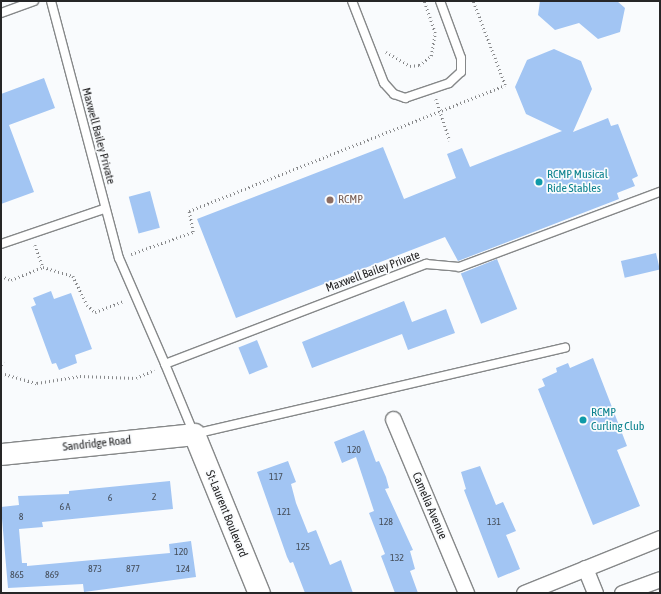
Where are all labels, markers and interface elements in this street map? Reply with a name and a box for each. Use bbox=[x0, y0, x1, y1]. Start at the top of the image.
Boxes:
street label: Maxwell Bailey Private bbox=[78, 86, 118, 186]
place label: RCMP Musical Ride Stables bbox=[547, 168, 608, 196]
marker: RCMP Musical Ride Stables bbox=[534, 177, 544, 187]
place label: RCMP bbox=[338, 193, 363, 207]
marker: RCMP bbox=[325, 195, 335, 205]
street label: Maxwell Bailey Private bbox=[324, 248, 422, 296]
place label: RCMP Curling Club bbox=[591, 406, 644, 434]
marker: RCMP Curling Club bbox=[578, 415, 588, 425]
street label: Sandridge Road bbox=[62, 433, 132, 455]
house number: 120 bbox=[347, 444, 361, 456]
street label: St-Laurent Boulevard bbox=[202, 468, 250, 560]
street label: Camelia Avenue bbox=[408, 470, 450, 542]
house number: 117 bbox=[269, 471, 283, 483]
house number: 2 bbox=[152, 491, 156, 503]
house number: 6 bbox=[108, 492, 112, 504]
house number: 6 A bbox=[60, 501, 70, 513]
house number: 121 bbox=[277, 506, 291, 518]
house number: 8 bbox=[19, 511, 23, 523]
house number: 128 bbox=[379, 516, 393, 528]
house number: 131 bbox=[487, 516, 501, 528]
house number: 125 bbox=[296, 541, 310, 553]
house number: 120 bbox=[174, 546, 188, 558]
house number: 132 bbox=[390, 552, 404, 564]
house number: 873 bbox=[88, 563, 102, 575]
house number: 877 bbox=[126, 563, 140, 575]
house number: 124 bbox=[176, 563, 190, 575]
house number: 865 bbox=[10, 569, 24, 581]
house number: 869 bbox=[45, 569, 59, 581]

